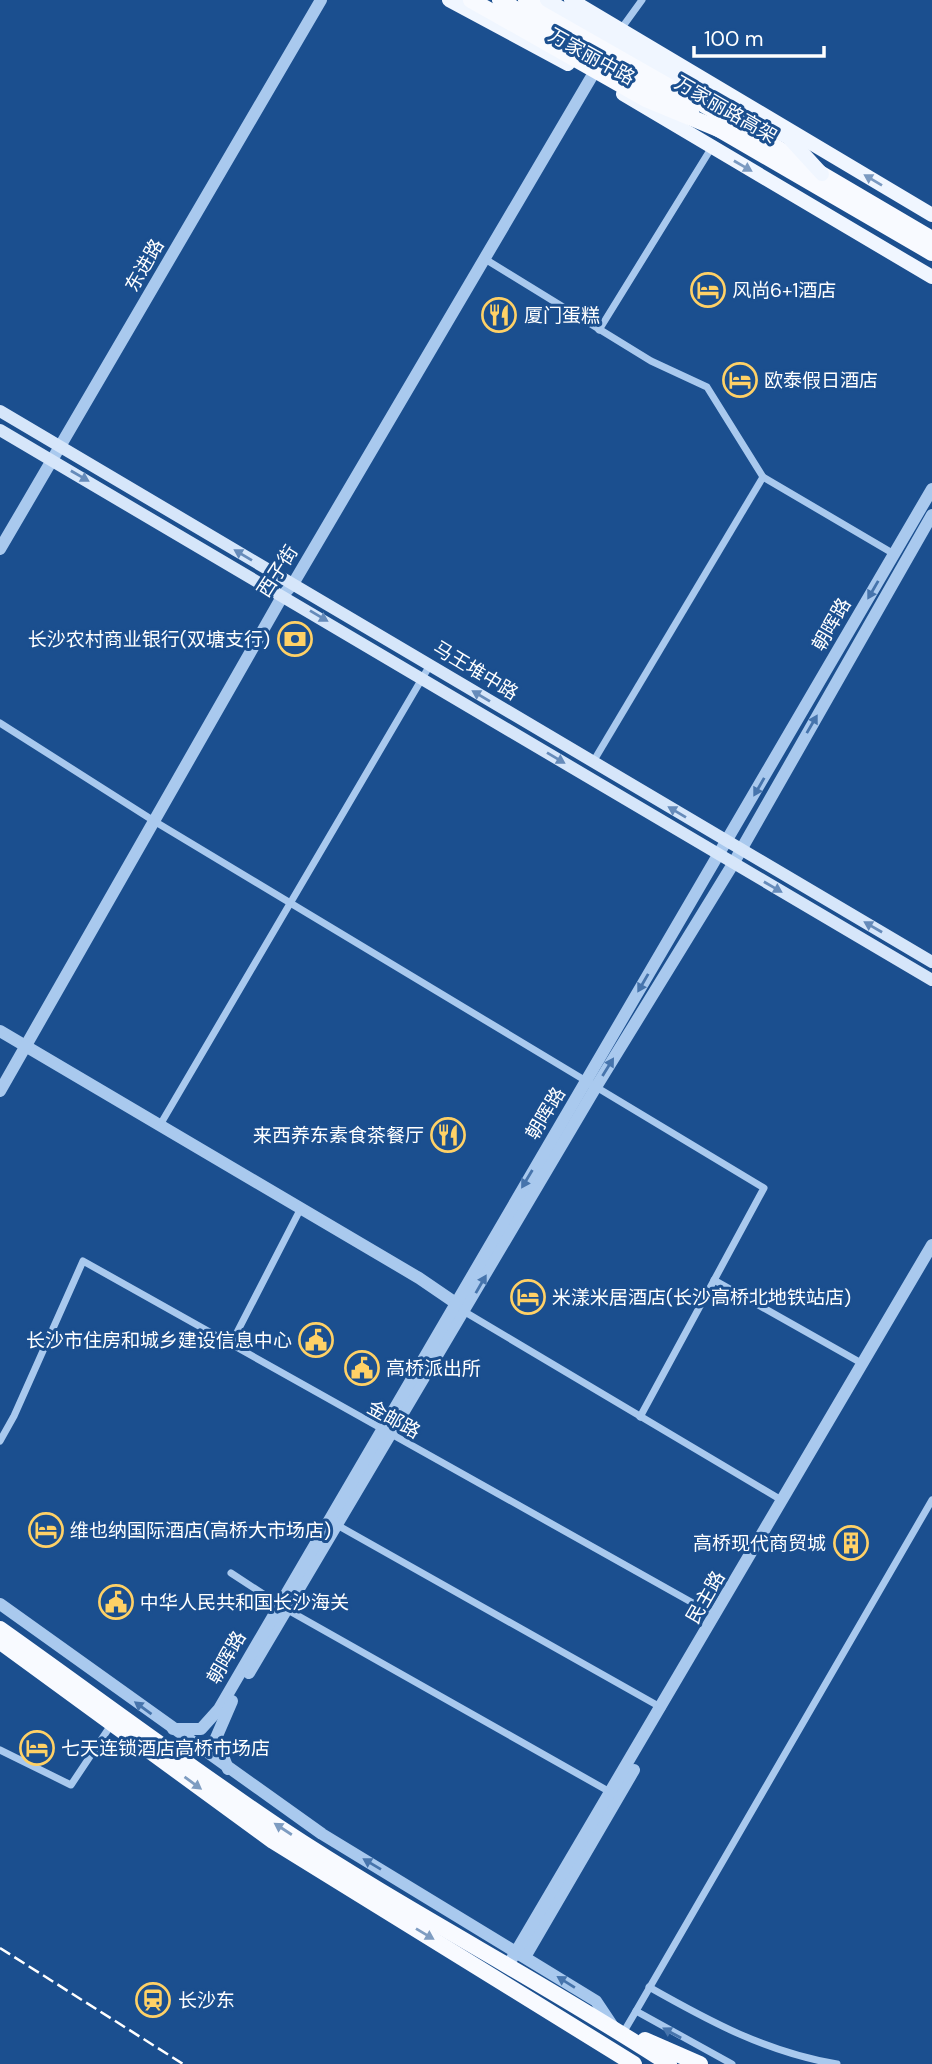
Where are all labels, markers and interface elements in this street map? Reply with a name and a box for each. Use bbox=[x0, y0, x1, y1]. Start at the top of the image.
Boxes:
scale bar bbox=[694, 14, 824, 58]
street label: 万家丽中路 bbox=[544, 22, 639, 90]
text: 100 m bbox=[704, 25, 764, 53]
street label: 万家丽路高架 bbox=[670, 70, 781, 149]
one-way arrow bbox=[734, 160, 753, 172]
one-way arrow bbox=[864, 174, 883, 187]
street label: 东进路 bbox=[119, 234, 170, 296]
hotel icon: 风尚6+1酒店 bbox=[689, 271, 727, 309]
place label: 风尚6+1酒店 bbox=[732, 278, 836, 303]
restaurant icon: 厦门蛋糕 bbox=[480, 296, 518, 334]
place label: 厦门蛋糕 bbox=[524, 303, 600, 328]
hotel icon: 欧泰假日酒店 bbox=[721, 361, 759, 399]
place label: 欧泰假日酒店 bbox=[764, 368, 878, 393]
one-way arrow bbox=[71, 470, 90, 482]
street label: 西子街 bbox=[251, 541, 303, 602]
one-way arrow bbox=[234, 549, 253, 561]
one-way arrow bbox=[867, 581, 879, 600]
street label: 朝晖路 bbox=[806, 593, 857, 655]
one-way arrow bbox=[309, 610, 328, 622]
bank icon: 长沙农村商业银行(双塘支行) bbox=[276, 620, 314, 658]
place label: 长沙农村商业银行(双塘支行) bbox=[28, 627, 270, 652]
street label: 马王堆中路 bbox=[429, 635, 523, 706]
one-way arrow bbox=[472, 690, 491, 702]
one-way arrow bbox=[806, 715, 818, 734]
one-way arrow bbox=[547, 752, 566, 764]
one-way arrow bbox=[752, 778, 765, 797]
one-way arrow bbox=[668, 805, 687, 818]
one-way arrow bbox=[763, 881, 782, 893]
one-way arrow bbox=[864, 921, 883, 933]
one-way arrow bbox=[637, 974, 649, 993]
one-way arrow bbox=[602, 1057, 615, 1077]
street label: 朝晖路 bbox=[520, 1082, 571, 1144]
restaurant icon: 来西养东素食茶餐厅 bbox=[429, 1116, 467, 1154]
place label: 来西养东素食茶餐厅 bbox=[253, 1123, 424, 1148]
one-way arrow bbox=[521, 1170, 534, 1189]
one-way arrow bbox=[475, 1275, 487, 1294]
hotel icon: 米漾米居酒店(长沙高桥北地铁站店) bbox=[509, 1278, 547, 1316]
place label: 米漾米居酒店(长沙高桥北地铁站店) bbox=[552, 1285, 851, 1310]
public building icon: 长沙市住房和城乡建设信息中心 bbox=[297, 1321, 335, 1359]
place label: 长沙市住房和城乡建设信息中心 bbox=[26, 1328, 292, 1353]
public building icon: 高桥派出所 bbox=[343, 1349, 381, 1387]
place label: 高桥派出所 bbox=[386, 1356, 481, 1381]
street label: 金邮路 bbox=[363, 1395, 425, 1444]
hotel icon: 维也纳国际酒店(高桥大市场店) bbox=[27, 1511, 65, 1549]
place label: 维也纳国际酒店(高桥大市场店) bbox=[70, 1518, 331, 1543]
building icon: 高桥现代商贸城 bbox=[832, 1524, 870, 1562]
place label: 高桥现代商贸城 bbox=[693, 1531, 826, 1556]
street label: 民主路 bbox=[680, 1566, 731, 1628]
public building icon: 中华人民共和国长沙海关 bbox=[97, 1583, 135, 1621]
place label: 中华人民共和国长沙海关 bbox=[140, 1590, 349, 1615]
street label: 朝晖路 bbox=[201, 1626, 252, 1688]
one-way arrow bbox=[134, 1701, 152, 1715]
hotel icon: 七天连锁酒店高桥市场店 bbox=[18, 1729, 56, 1767]
place label: 七天连锁酒店高桥市场店 bbox=[61, 1736, 270, 1761]
one-way arrow bbox=[184, 1776, 202, 1790]
one-way arrow bbox=[274, 1822, 292, 1836]
one-way arrow bbox=[362, 1857, 381, 1870]
one-way arrow bbox=[415, 1927, 434, 1940]
one-way arrow bbox=[556, 1976, 575, 1989]
station icon: 长沙东 bbox=[134, 1981, 172, 2019]
place label: 长沙东 bbox=[178, 1988, 235, 2013]
one-way arrow bbox=[663, 2027, 682, 2039]

